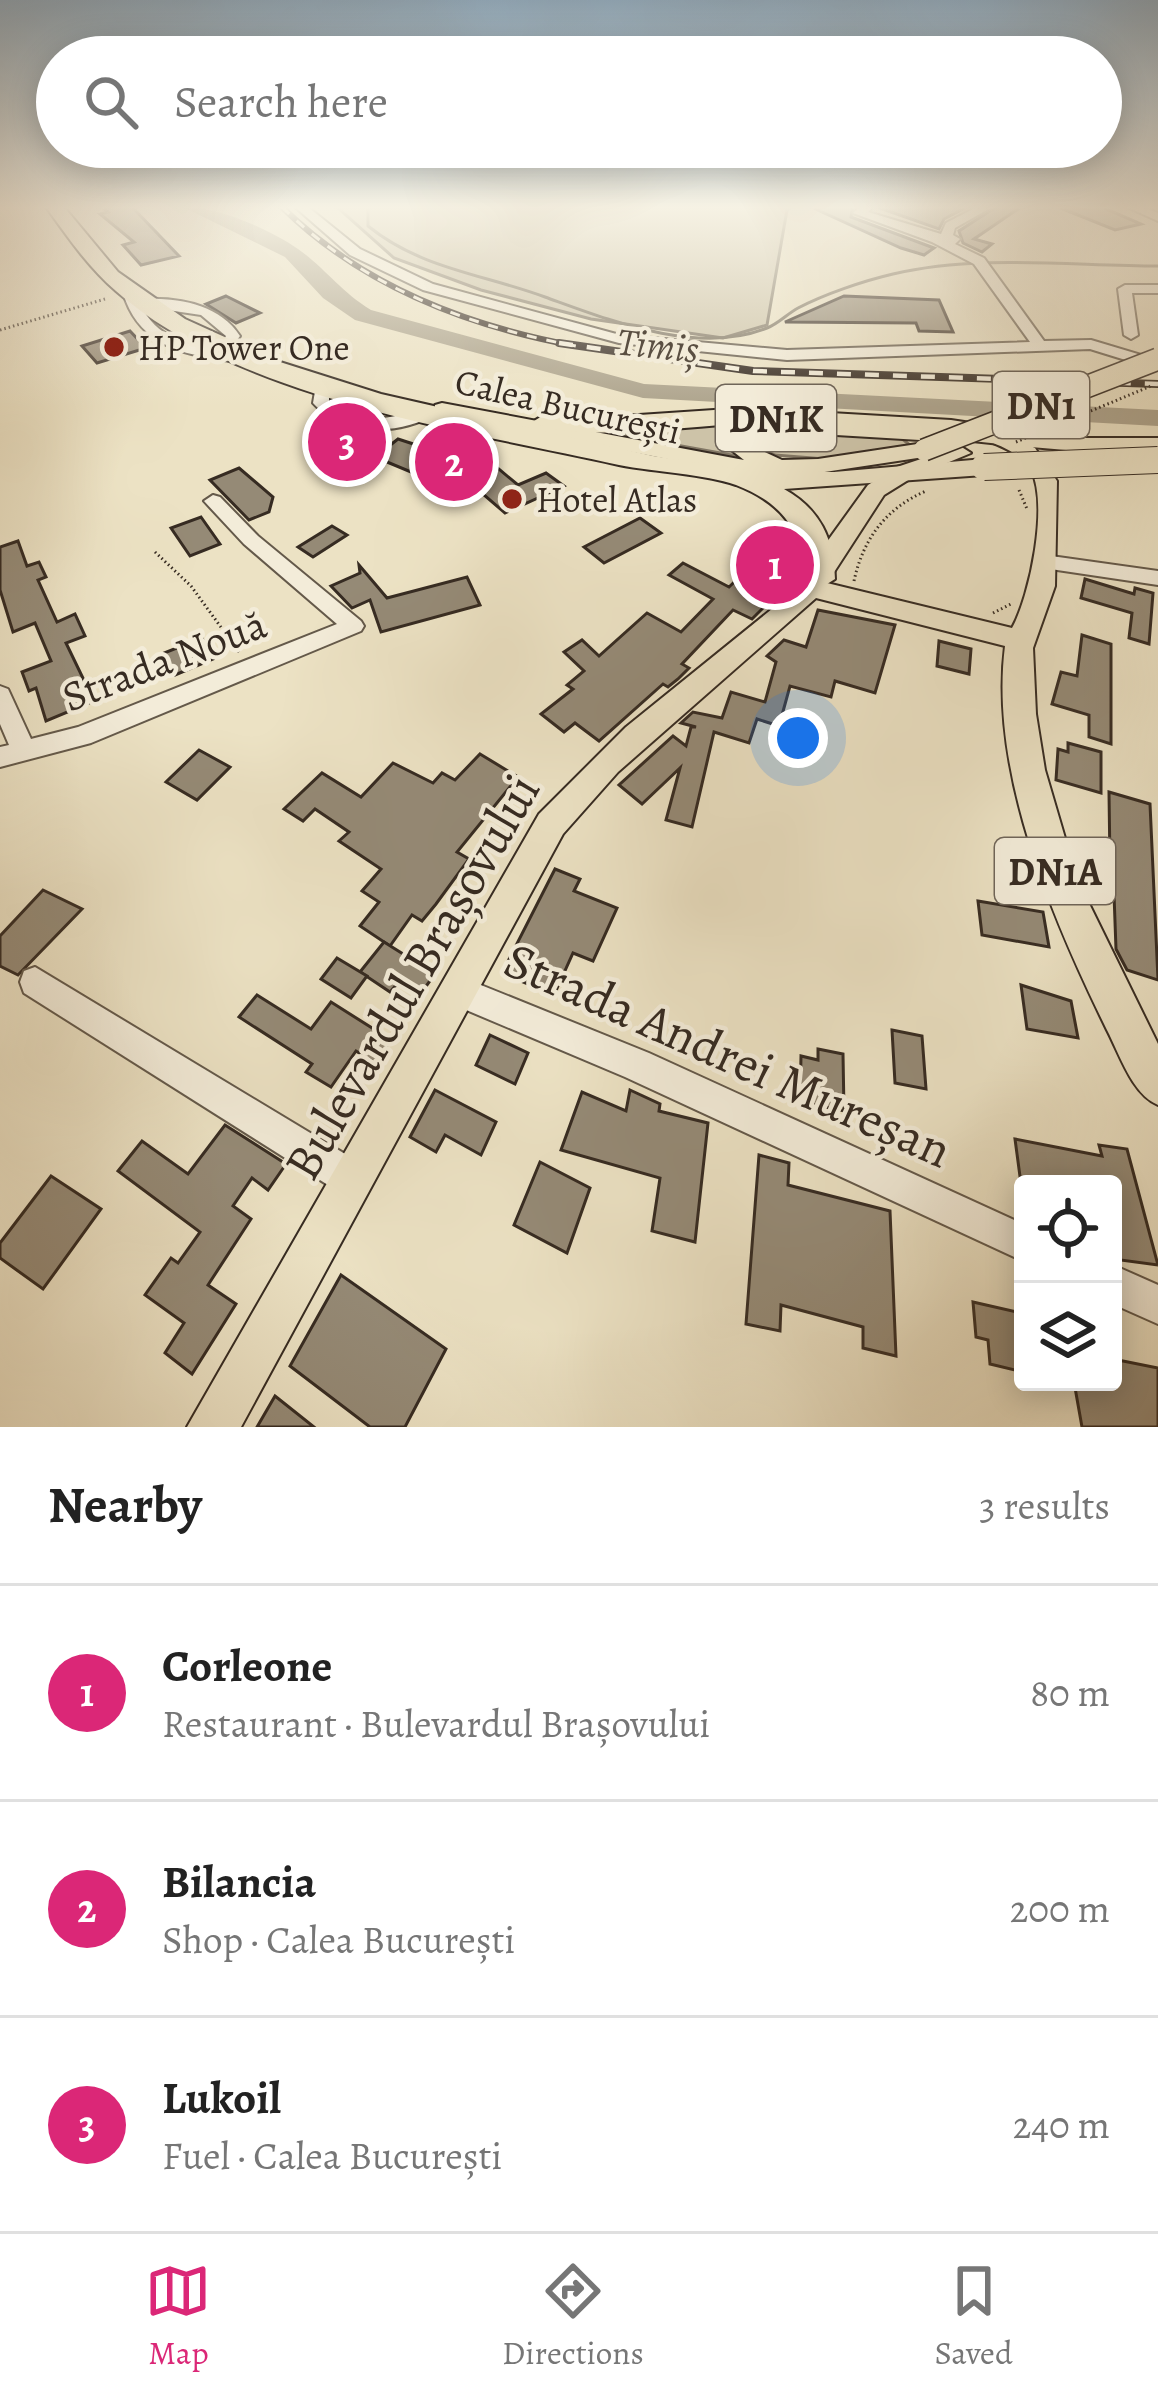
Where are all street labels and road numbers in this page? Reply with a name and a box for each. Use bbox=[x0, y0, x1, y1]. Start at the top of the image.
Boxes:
street label: Calea București bbox=[450, 356, 686, 456]
road number: DN1 bbox=[993, 372, 1089, 438]
road number: DN1K bbox=[716, 385, 836, 451]
street label: Strada Nouă bbox=[54, 595, 275, 725]
street label: Bulevardul Brașovului bbox=[267, 761, 557, 1193]
road number: DN1A bbox=[995, 838, 1115, 904]
street label: Strada Andrei Mureșan bbox=[493, 925, 963, 1185]

